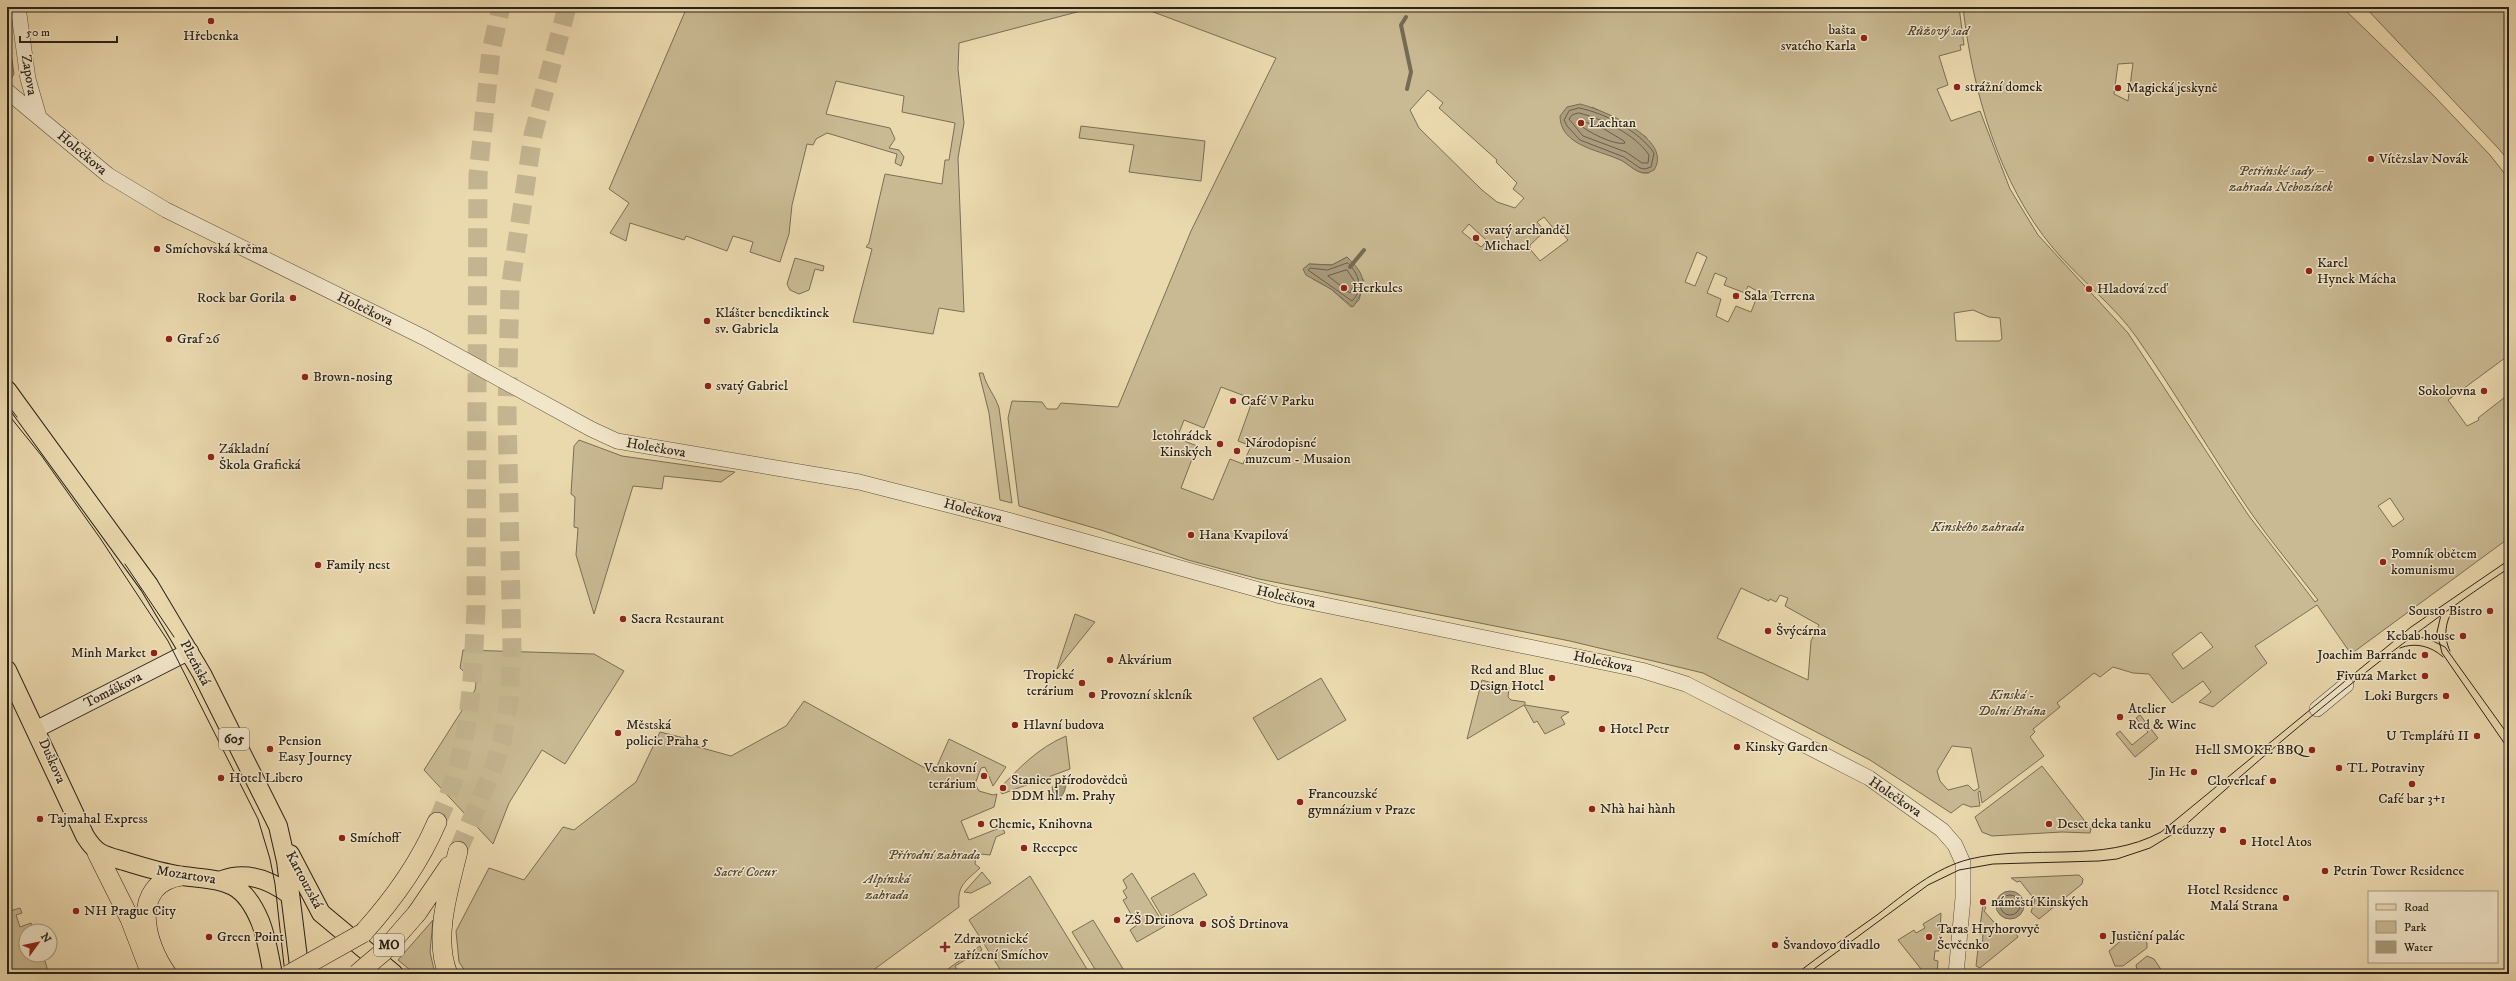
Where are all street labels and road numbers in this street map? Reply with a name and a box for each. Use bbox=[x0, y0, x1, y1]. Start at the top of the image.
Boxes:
street label: Zapova bbox=[17, 53, 41, 97]
street label: Holečkova bbox=[53, 127, 111, 179]
street label: Holečkova bbox=[334, 288, 396, 330]
street label: Holečkova bbox=[625, 434, 687, 462]
street label: Holečkova bbox=[942, 495, 1004, 527]
street label: Holečkova bbox=[1255, 581, 1317, 613]
street label: Plzeňská bbox=[176, 637, 214, 689]
street label: Holečkova bbox=[1572, 647, 1634, 677]
street label: Tomáškova bbox=[81, 668, 145, 712]
road number: 605 bbox=[219, 728, 249, 750]
street label: Duškova bbox=[34, 736, 70, 786]
street label: Holečkova bbox=[1865, 773, 1925, 821]
street label: Kartouzská bbox=[281, 848, 327, 912]
street label: Mozartova bbox=[155, 861, 217, 889]
road number: MO bbox=[374, 934, 404, 956]

